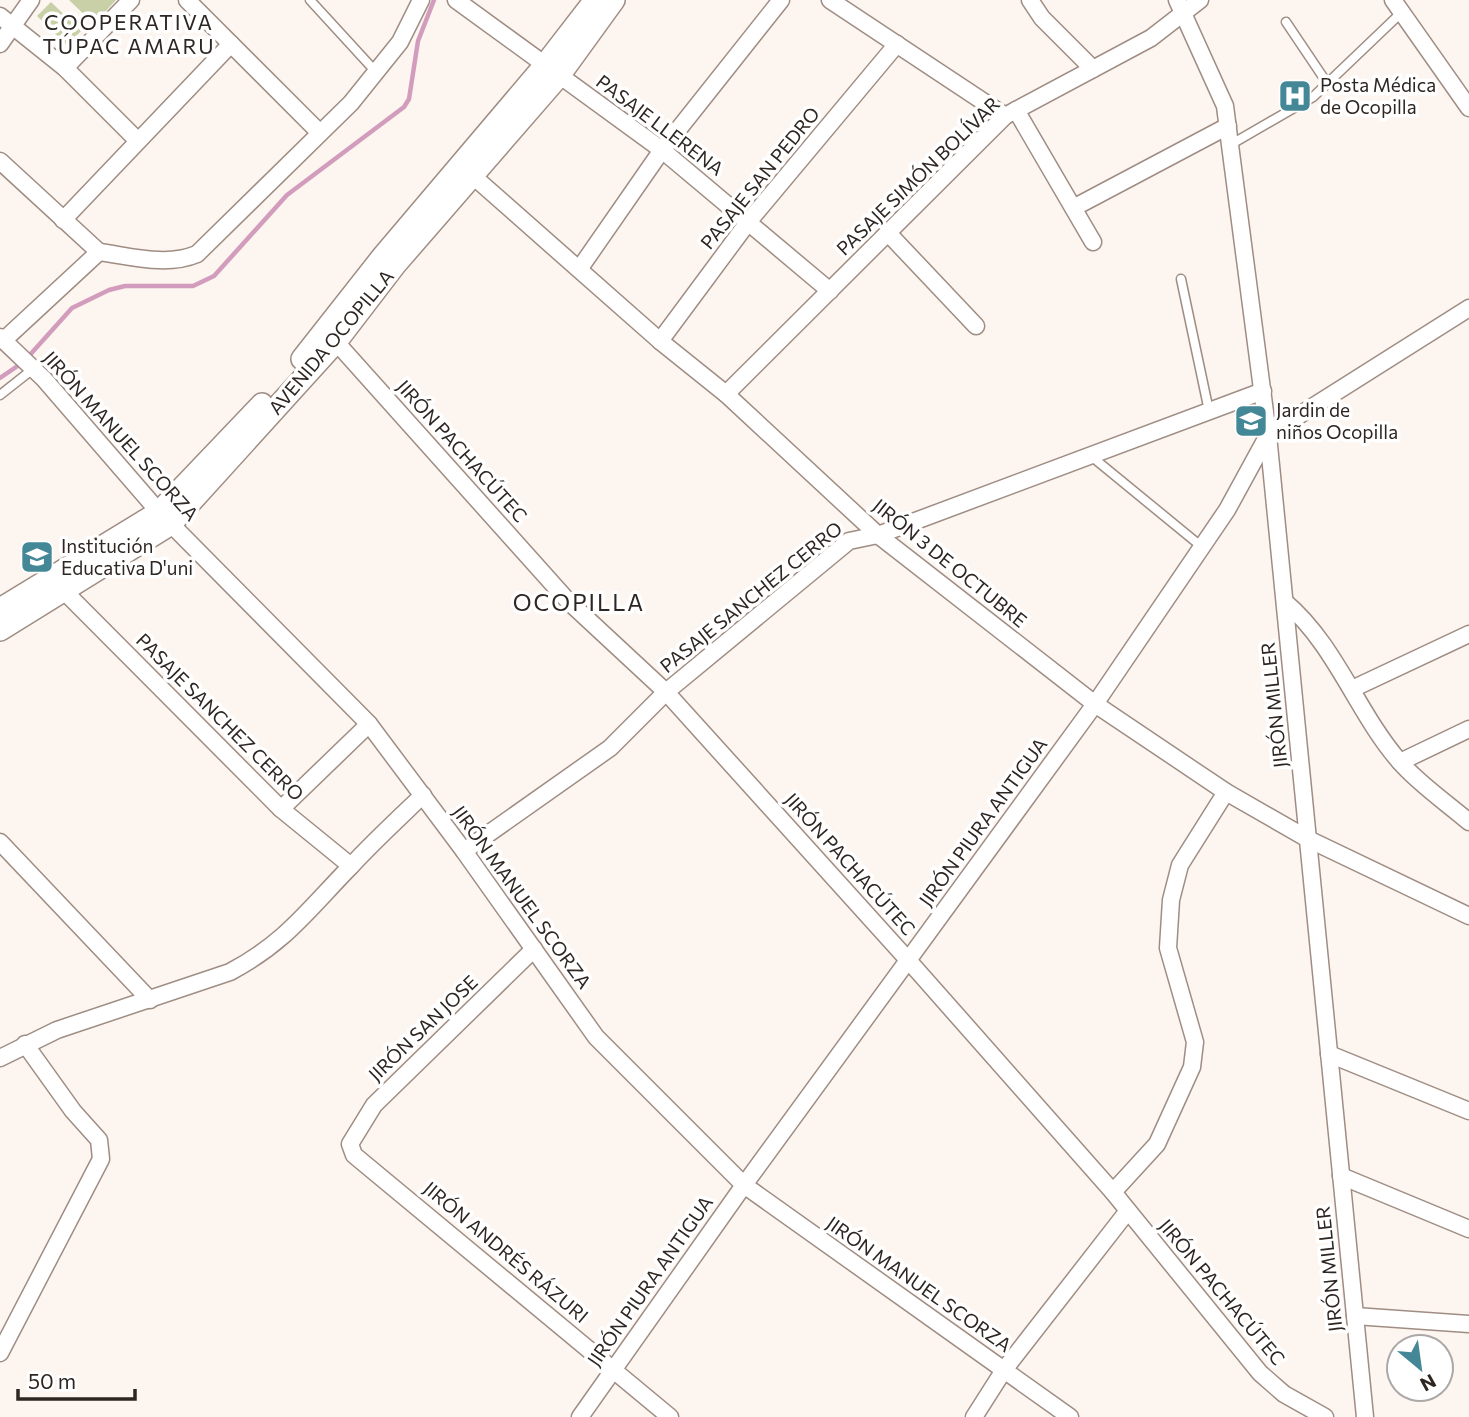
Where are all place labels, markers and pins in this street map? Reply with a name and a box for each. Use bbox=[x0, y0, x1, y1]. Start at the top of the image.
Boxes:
place label: Posta Médica de Ocopilla bbox=[1320, 73, 1436, 118]
hospital icon: Posta Médica de Ocopilla bbox=[1276, 77, 1314, 115]
place label: Jardin de niños Ocopilla bbox=[1276, 398, 1398, 443]
school or university icon: Jardin de niños Ocopilla bbox=[1232, 402, 1270, 440]
place label: Institución Educativa D'uni bbox=[61, 534, 193, 579]
school or university icon: Institución Educativa D'uni bbox=[18, 538, 56, 576]

